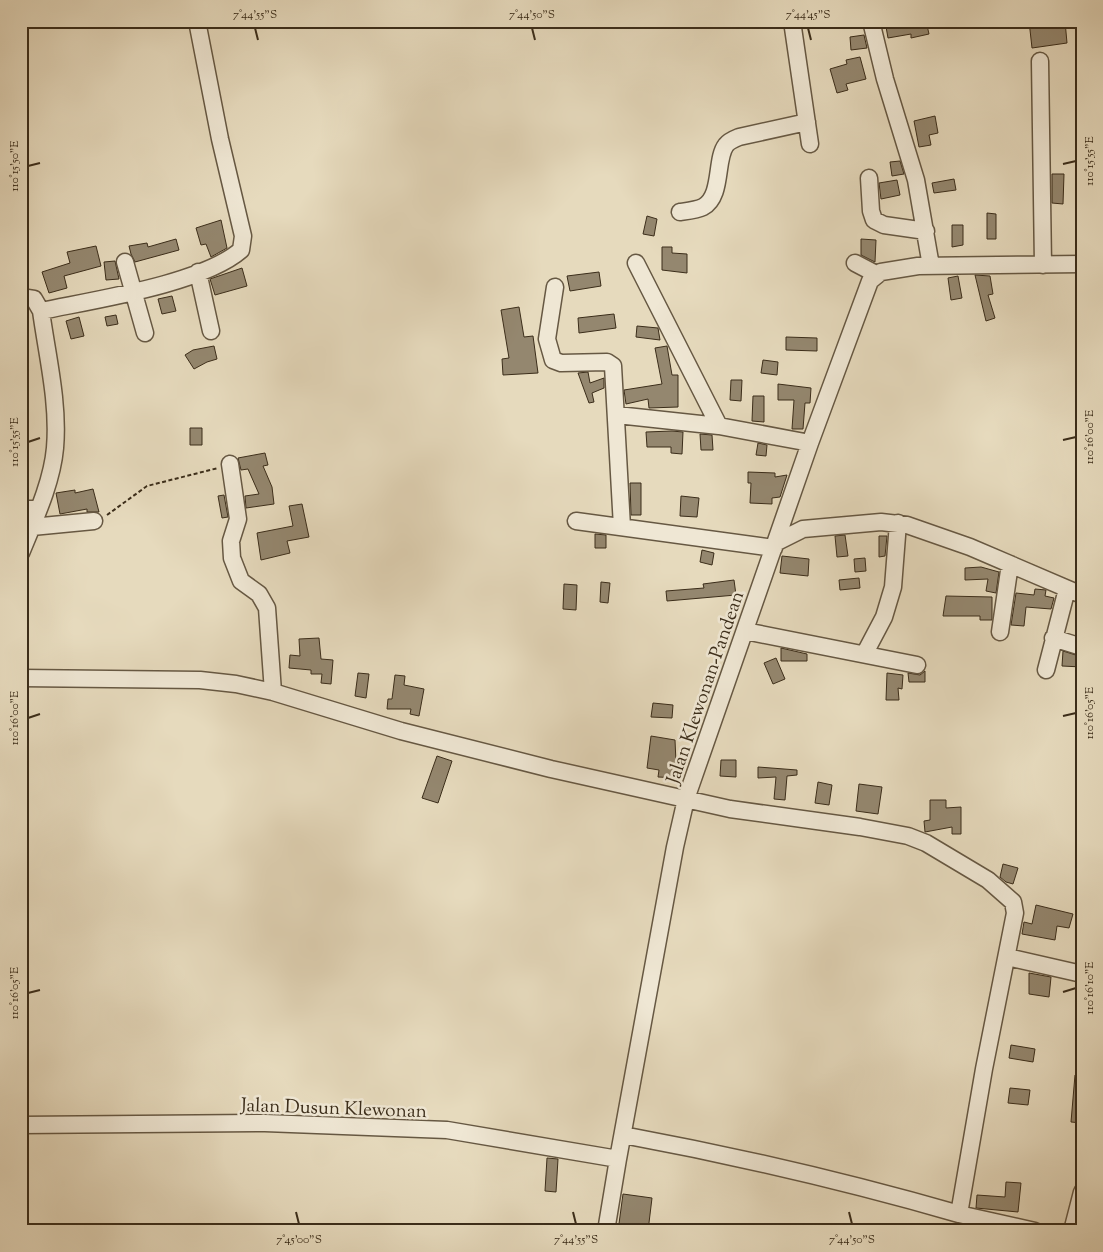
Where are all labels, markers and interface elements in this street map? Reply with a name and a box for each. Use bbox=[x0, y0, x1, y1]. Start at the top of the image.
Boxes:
text: 7°44'55"S bbox=[233, 6, 277, 24]
text: 7°44'50"S bbox=[509, 6, 555, 24]
text: 7°44'45"S bbox=[786, 6, 830, 24]
text: 110°15'55"E bbox=[1081, 136, 1099, 186]
text: 110°15'50"E bbox=[6, 140, 24, 192]
text: 110°16'00"E bbox=[1081, 409, 1099, 464]
text: 110°15'55"E bbox=[6, 417, 24, 467]
street label: Jalan Klewonan-Pandean bbox=[660, 588, 752, 789]
text: 110°16'05"E bbox=[1081, 686, 1099, 739]
text: 110°16'00"E bbox=[6, 690, 24, 745]
text: 110°16'10"E bbox=[1081, 961, 1099, 1014]
text: 110°16'05"E bbox=[6, 966, 24, 1019]
street label: Jalan Dusun Klewonan bbox=[239, 1093, 427, 1126]
text: 7°45'00"S bbox=[276, 1231, 322, 1249]
text: 7°44'55"S bbox=[554, 1231, 598, 1249]
text: 7°44'50"S bbox=[829, 1231, 875, 1249]

